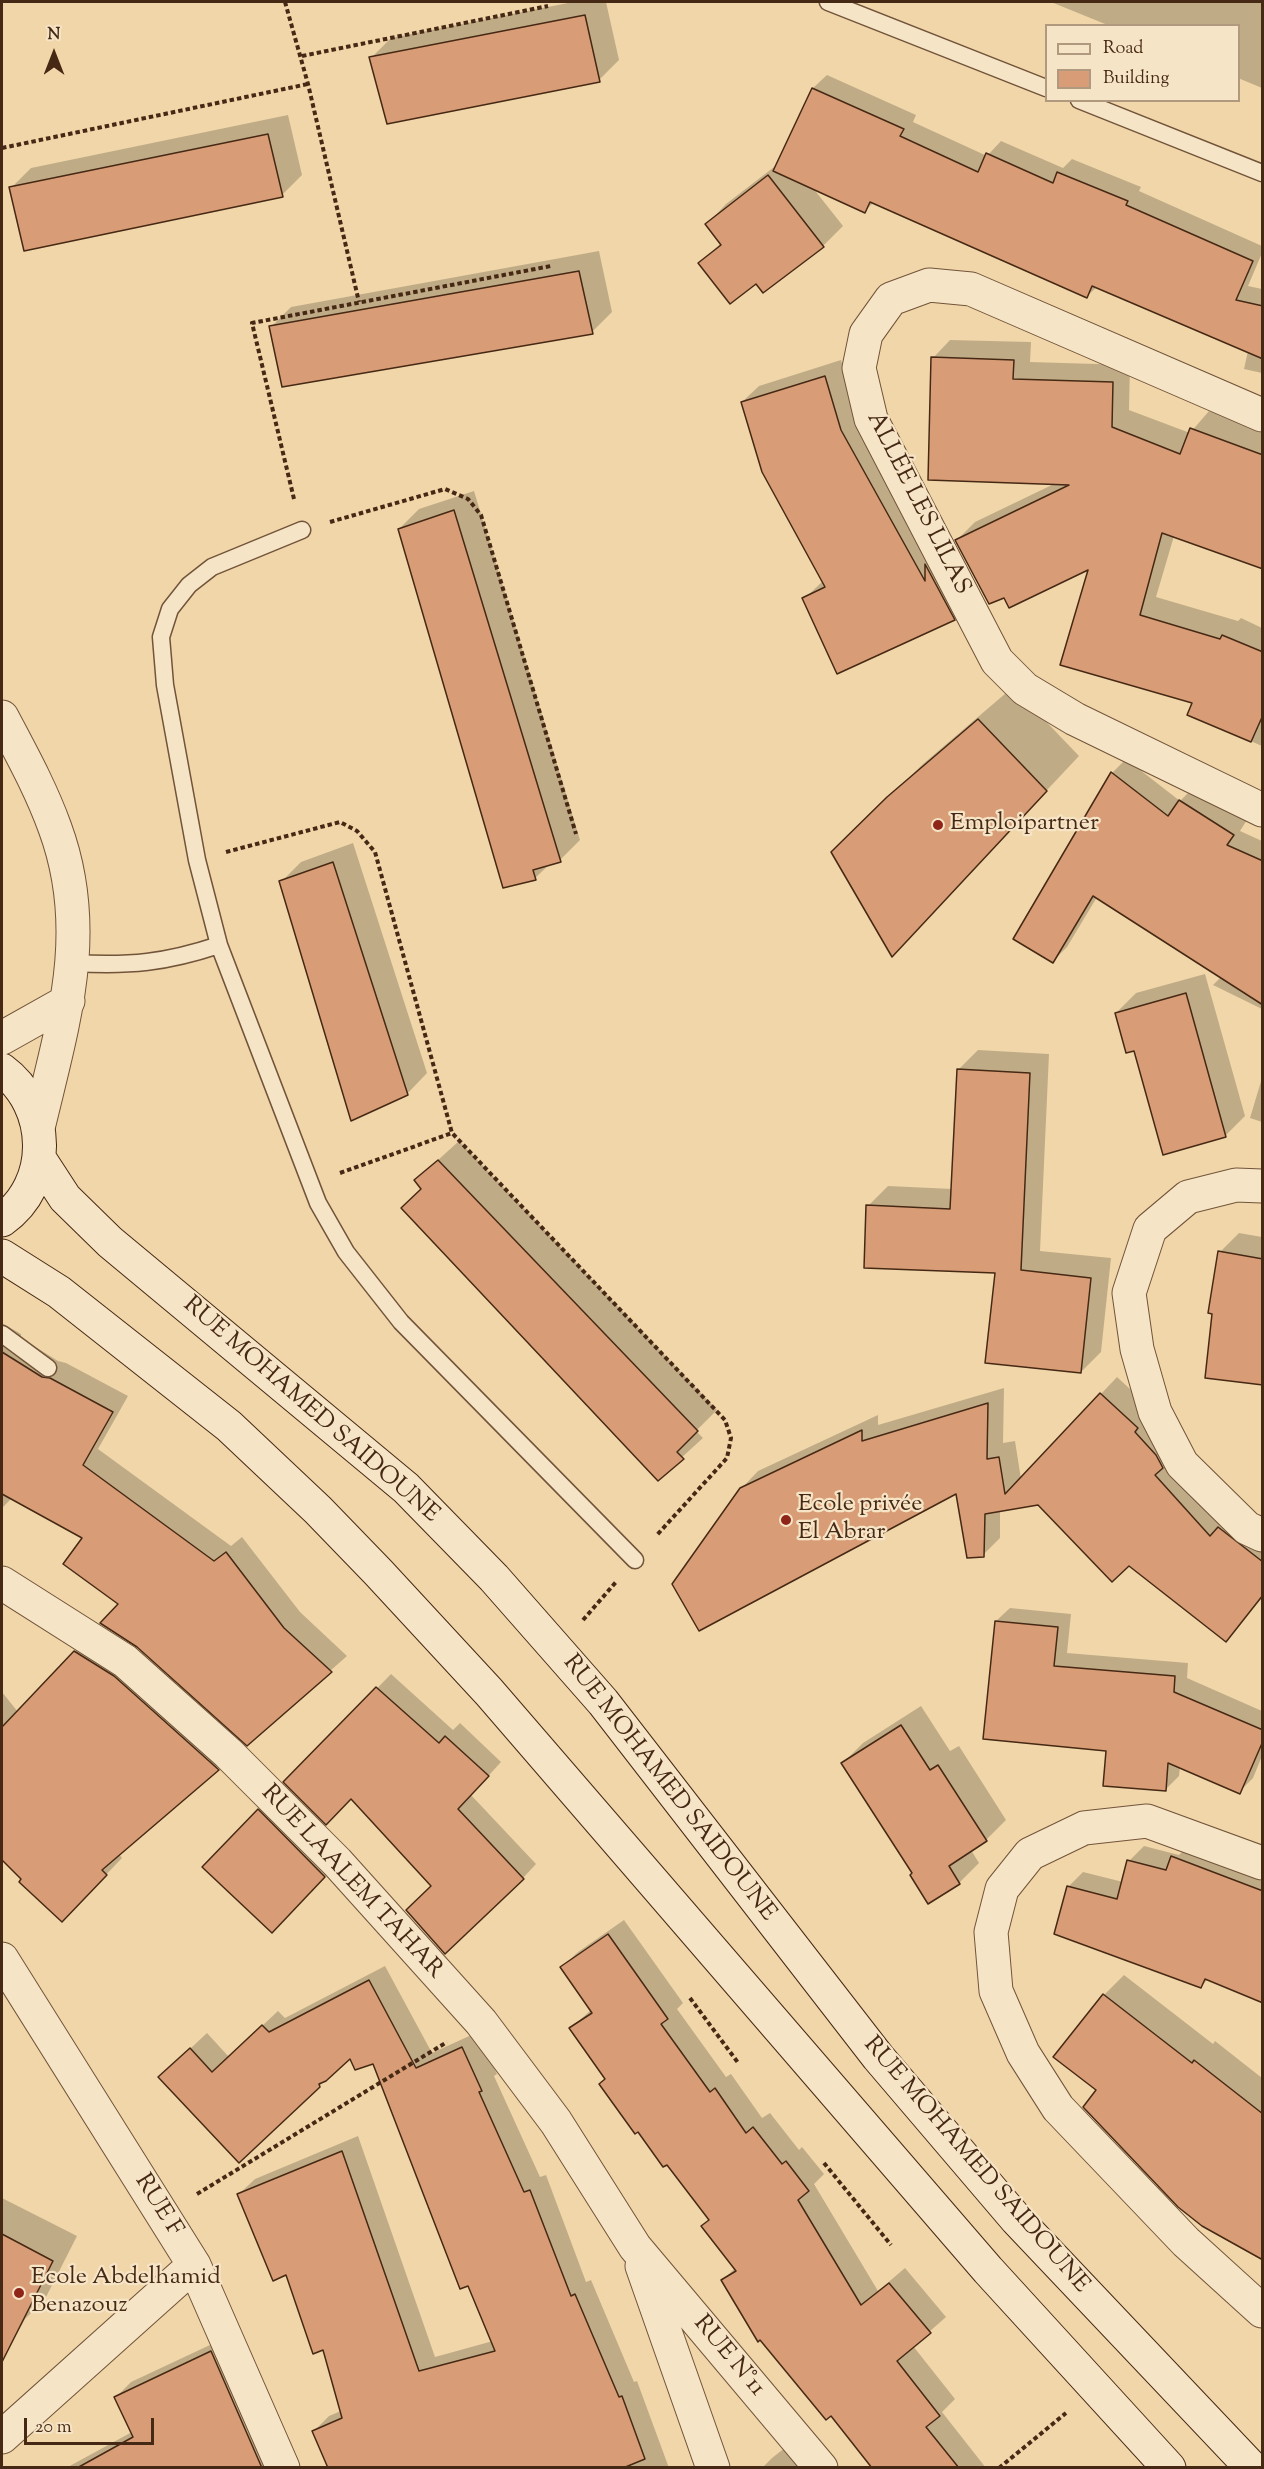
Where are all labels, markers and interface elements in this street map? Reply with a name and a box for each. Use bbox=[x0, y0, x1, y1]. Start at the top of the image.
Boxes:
north arrow bbox=[24, 24, 84, 84]
text: N bbox=[48, 24, 60, 47]
legend bbox=[1045, 24, 1240, 102]
text: Road bbox=[1103, 36, 1143, 62]
text: Building bbox=[1103, 66, 1169, 92]
street label: ALLÉE LES LILAS bbox=[859, 408, 975, 600]
place label: Emploipartner bbox=[950, 811, 1099, 839]
marker: Emploipartner bbox=[931, 818, 945, 832]
street label: RUE MOHAMED SAIDOUNE bbox=[176, 1292, 444, 1530]
place label: Ecole privée El Abrar bbox=[798, 1492, 922, 1548]
marker: Ecole privée El Abrar bbox=[779, 1513, 793, 1527]
street label: RUE MOHAMED SAIDOUNE bbox=[555, 1650, 781, 1928]
street label: RUE LAALEM TAHAR bbox=[254, 1780, 448, 1986]
street label: RUE MOHAMED SAIDOUNE bbox=[856, 2032, 1094, 2300]
street label: RUE F bbox=[127, 2169, 187, 2243]
place label: Ecole Abdelhamid Benazouz bbox=[31, 2265, 221, 2321]
marker: Ecole Abdelhamid Benazouz bbox=[12, 2286, 26, 2300]
street label: RUE N°11 bbox=[686, 2311, 770, 2403]
scale bar bbox=[27, 2406, 158, 2444]
text: 20 m bbox=[35, 2415, 72, 2441]

